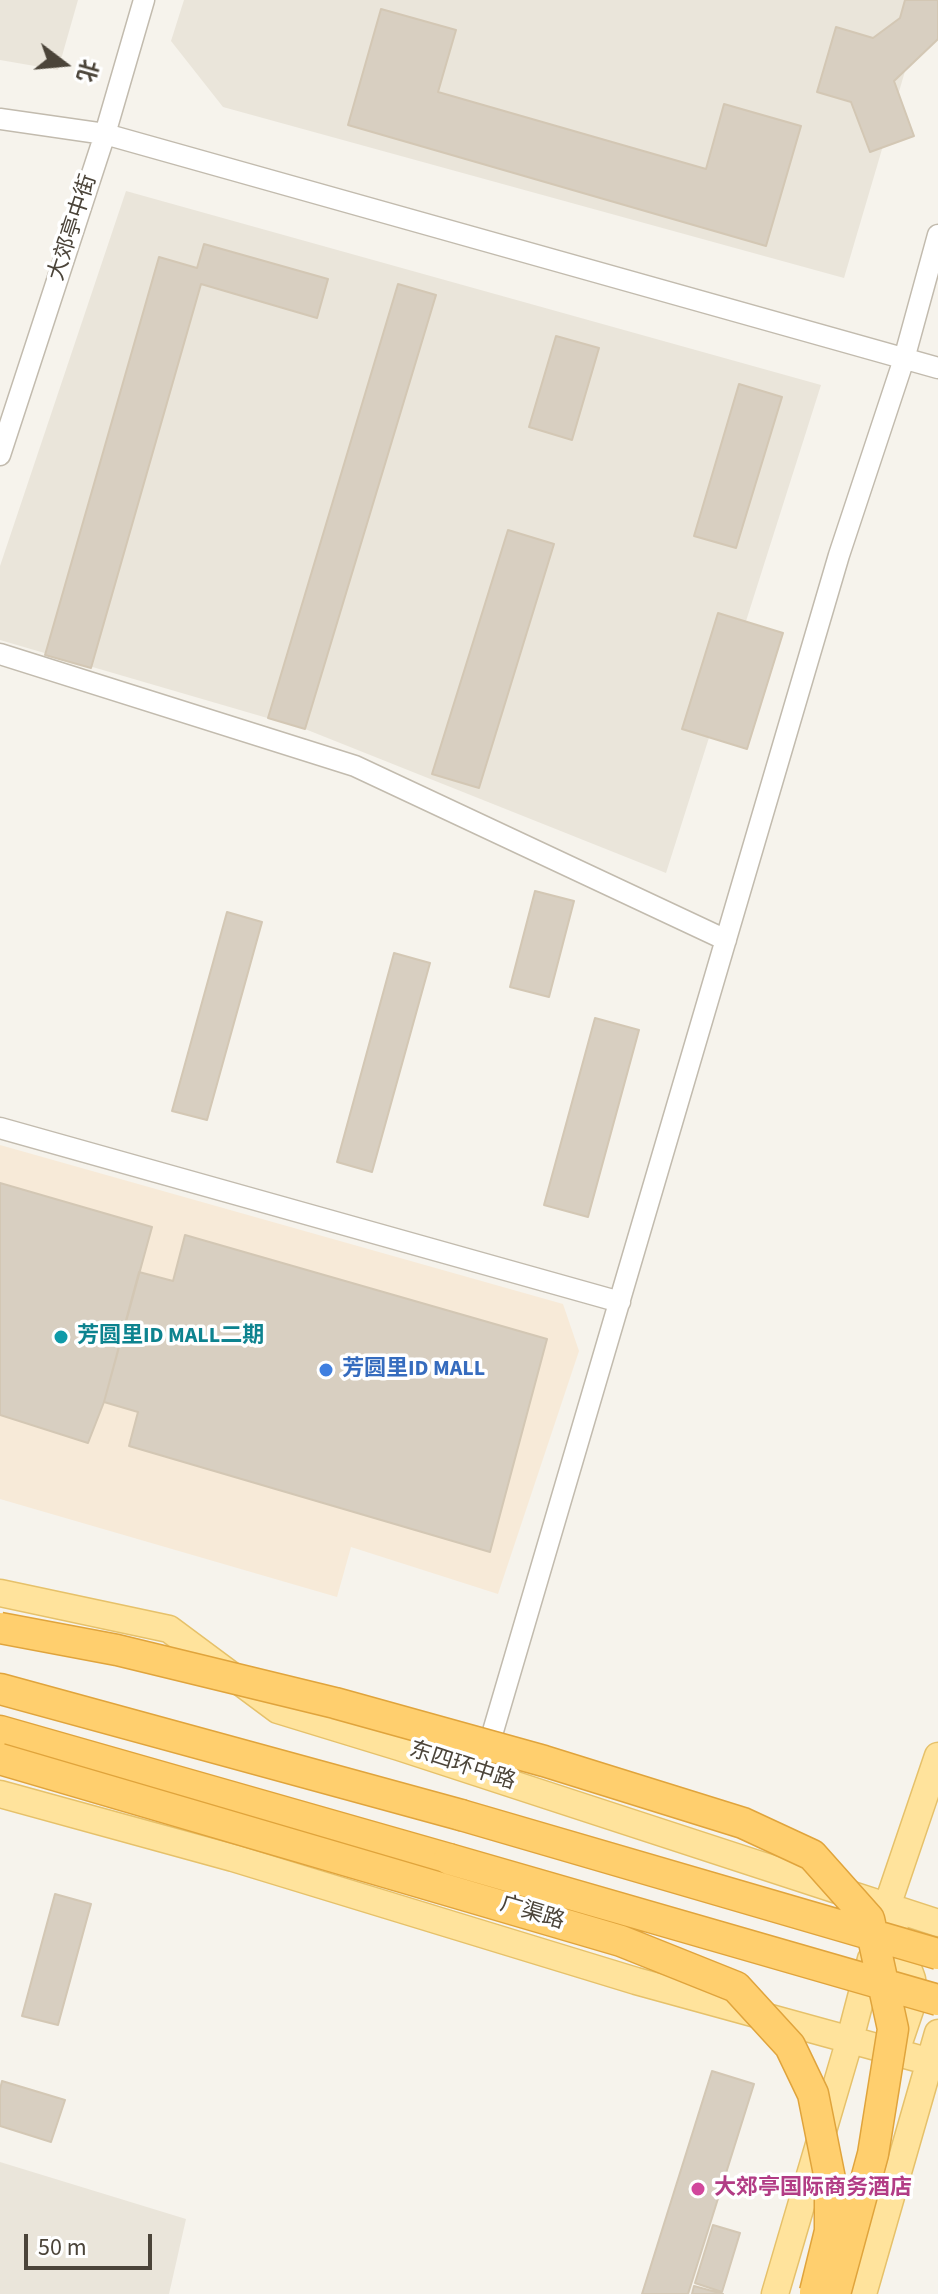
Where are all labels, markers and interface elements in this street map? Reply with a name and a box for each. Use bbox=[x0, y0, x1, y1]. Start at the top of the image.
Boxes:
north arrow bbox=[24, 24, 104, 104]
text: 北 bbox=[69, 56, 105, 86]
street label: 大郊亭中街 bbox=[44, 172, 104, 284]
place label: 芳圆里ID MALL二期 bbox=[77, 1324, 264, 1350]
marker: 芳圆里ID MALL二期 bbox=[52, 1328, 70, 1346]
place label: 芳圆里ID MALL bbox=[342, 1357, 485, 1383]
marker: 芳圆里ID MALL bbox=[317, 1361, 335, 1379]
street label: 东四环中路 bbox=[406, 1737, 518, 1797]
street label: 广渠路 bbox=[497, 1892, 567, 1936]
place label: 大郊亭国际商务酒店 bbox=[714, 2176, 912, 2202]
marker: 大郊亭国际商务酒店 bbox=[689, 2180, 707, 2198]
scale bar bbox=[28, 2218, 156, 2268]
text: 50 m bbox=[38, 2230, 87, 2265]

